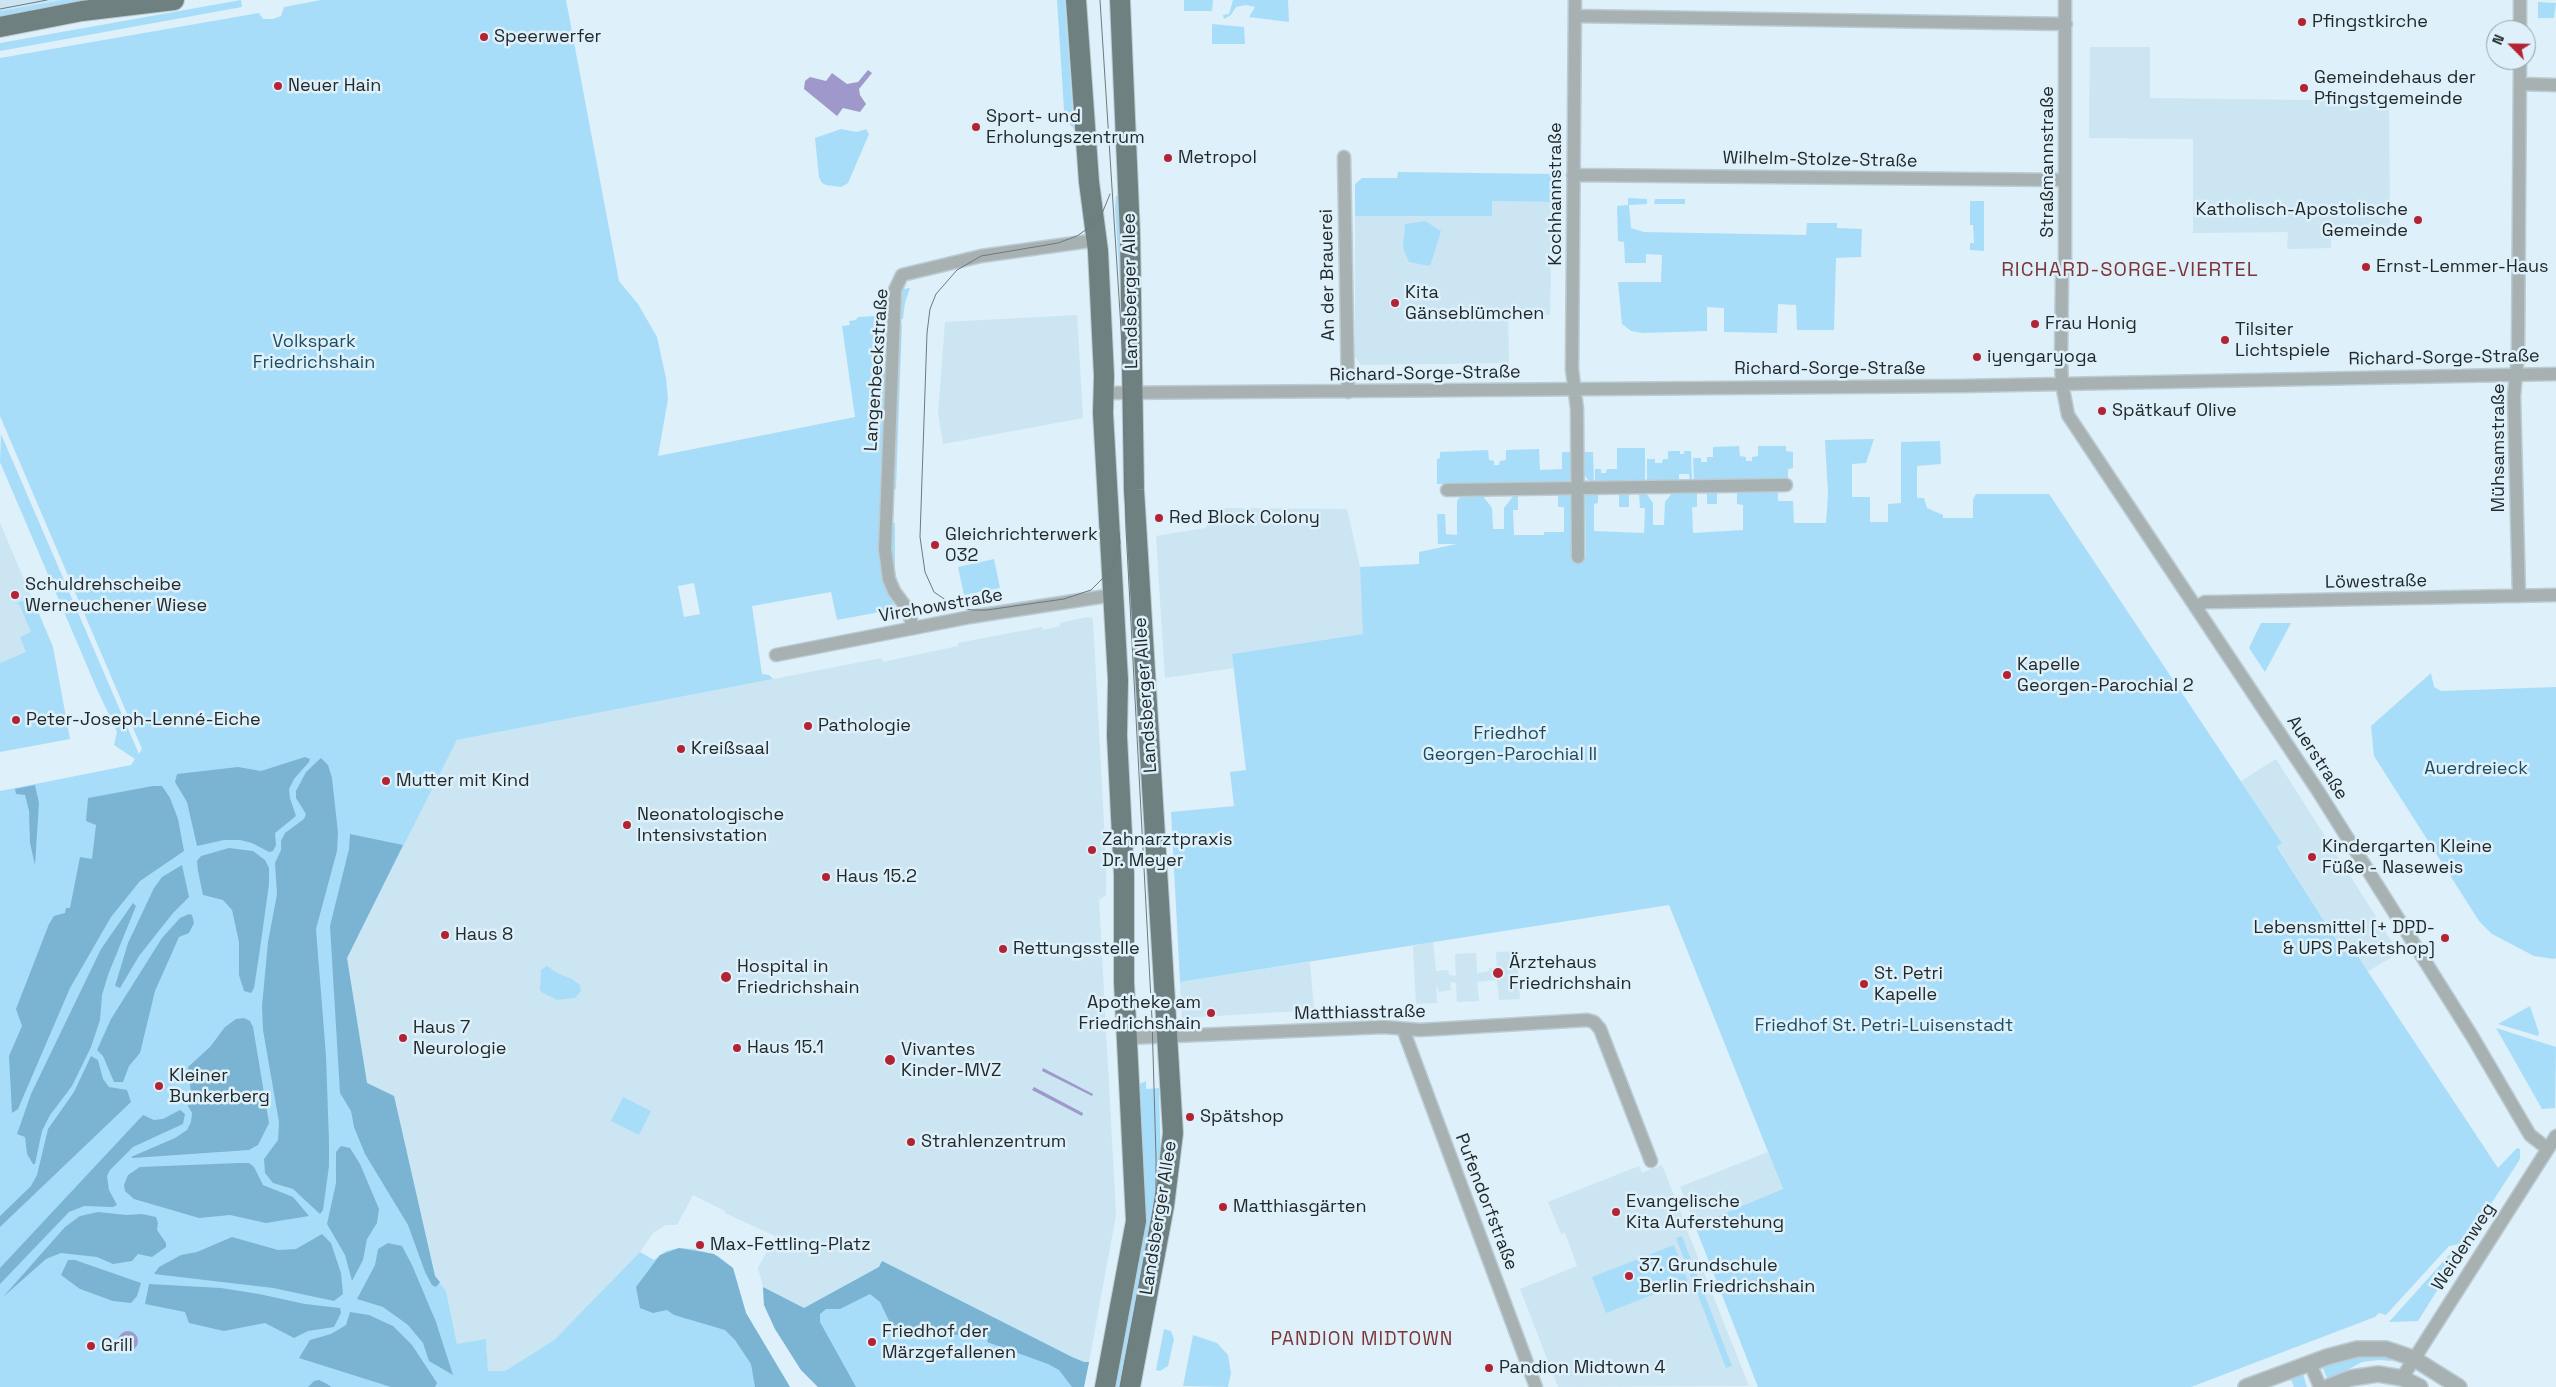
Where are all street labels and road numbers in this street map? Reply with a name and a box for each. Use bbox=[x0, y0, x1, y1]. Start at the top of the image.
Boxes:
street label: Straßmannstraße bbox=[2037, 86, 2059, 238]
street label: Kochhannstraße bbox=[1545, 122, 1567, 266]
street label: Wilhelm-Stolze-Straße bbox=[1722, 148, 1918, 172]
street label: An der Brauerei bbox=[1316, 209, 1340, 341]
street label: Landsberger Allee bbox=[1119, 213, 1143, 369]
street label: Langenbeckstraße bbox=[861, 288, 893, 452]
street label: Richard-Sorge-Straße bbox=[2348, 346, 2540, 370]
street label: Richard-Sorge-Straße bbox=[1734, 358, 1926, 380]
street label: Richard-Sorge-Straße bbox=[1329, 362, 1521, 386]
street label: Mühsamstraße bbox=[2488, 383, 2510, 513]
street label: Löwestraße bbox=[2325, 570, 2427, 594]
street label: Virchowstraße bbox=[877, 584, 1005, 628]
street label: Landsberger Allee bbox=[1130, 616, 1162, 774]
street label: Auerstraße bbox=[2282, 712, 2352, 804]
street label: Matthiasstraße bbox=[1294, 1001, 1426, 1025]
street label: Pufendorfstraße bbox=[1450, 1131, 1522, 1273]
street label: Landsberger Allee bbox=[1136, 1139, 1182, 1297]
street label: Weidenweg bbox=[2428, 1199, 2500, 1295]

